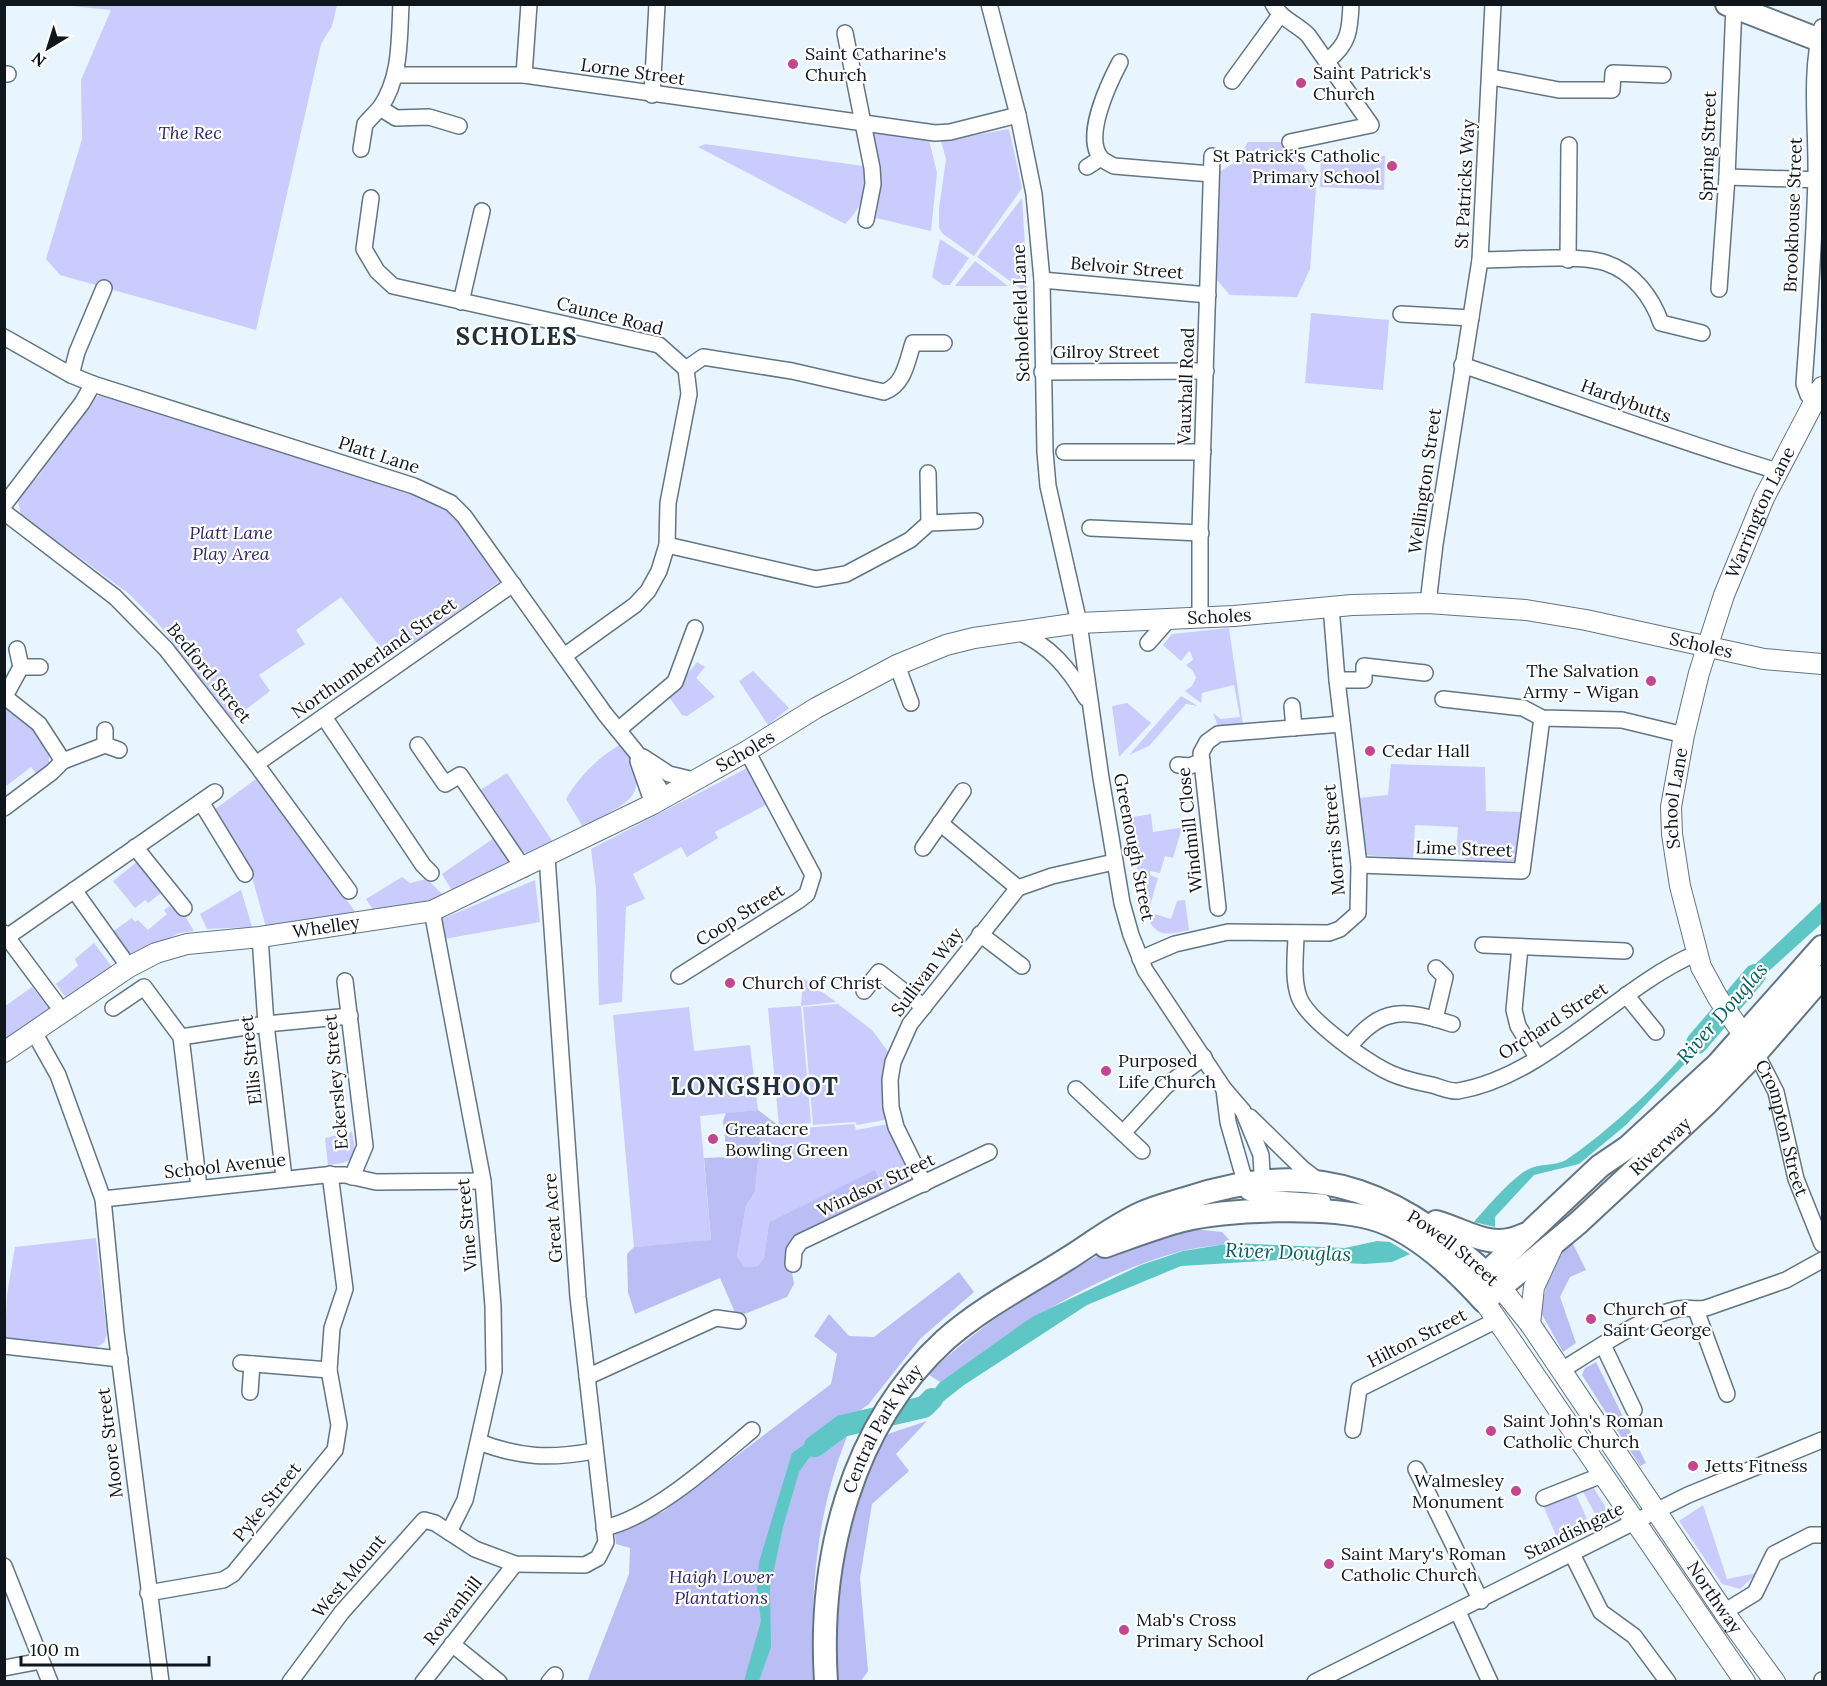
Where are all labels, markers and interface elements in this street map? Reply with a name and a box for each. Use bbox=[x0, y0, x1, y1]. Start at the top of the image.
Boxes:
north arrow bbox=[18, 18, 78, 78]
place label: Saint Catharine's Church bbox=[805, 42, 946, 86]
text: N bbox=[28, 48, 50, 72]
street label: Lorne Street bbox=[579, 53, 687, 90]
marker: Saint Catharine's Church bbox=[786, 57, 800, 71]
place label: Saint Patrick's Church bbox=[1313, 61, 1431, 105]
marker: Saint Patrick's Church bbox=[1294, 76, 1308, 90]
street label: Spring Street bbox=[1694, 90, 1721, 202]
street label: St Patricks Way bbox=[1450, 118, 1479, 249]
park label: The Rec bbox=[158, 121, 222, 144]
street label: Brookhouse Street bbox=[1778, 137, 1807, 293]
place label: St Patrick's Catholic Primary School bbox=[1213, 144, 1380, 188]
marker: St Patrick's Catholic Primary School bbox=[1385, 159, 1399, 173]
street label: Scholefield Lane bbox=[1007, 243, 1034, 382]
street label: Belvoir Street bbox=[1069, 251, 1185, 284]
street label: Caunce Road bbox=[554, 291, 666, 340]
district label: SCHOLES bbox=[456, 321, 578, 352]
street label: Vauxhall Road bbox=[1172, 327, 1199, 446]
street label: Gilroy Street bbox=[1053, 340, 1160, 363]
street label: Hardybutts bbox=[1578, 374, 1675, 428]
street label: Wellington Street bbox=[1403, 407, 1446, 555]
street label: Platt Lane bbox=[335, 431, 423, 479]
street label: Warrington Lane bbox=[1720, 442, 1800, 581]
park label: Platt Lane Play Area bbox=[189, 521, 273, 565]
street label: Northumberland Street bbox=[287, 592, 461, 723]
street label: Scholes bbox=[1187, 602, 1252, 629]
street label: Bedford Street bbox=[162, 618, 257, 727]
street label: Scholes bbox=[1667, 627, 1735, 663]
place label: The Salvation Army - Wigan bbox=[1522, 659, 1639, 703]
marker: The Salvation Army - Wigan bbox=[1644, 674, 1658, 688]
street label: Scholes bbox=[712, 725, 779, 777]
place label: Cedar Hall bbox=[1382, 739, 1470, 762]
marker: Cedar Hall bbox=[1363, 744, 1377, 758]
street label: School Lane bbox=[1659, 745, 1693, 851]
street label: Windmill Close bbox=[1171, 766, 1208, 894]
street label: Greenough Street bbox=[1109, 771, 1160, 923]
street label: Morris Street bbox=[1317, 783, 1350, 897]
street label: Lime Street bbox=[1415, 835, 1513, 862]
street label: Coop Street bbox=[691, 878, 788, 951]
street label: Whelley bbox=[291, 910, 362, 943]
street label: Sullivan Way bbox=[886, 922, 968, 1021]
water label: River Douglas bbox=[1671, 957, 1772, 1068]
place label: Church of Christ bbox=[742, 971, 882, 994]
marker: Church of Christ bbox=[723, 976, 737, 990]
street label: Orchard Street bbox=[1494, 977, 1612, 1064]
street label: Eckersley Street bbox=[318, 1013, 353, 1151]
street label: Ellis Street bbox=[234, 1014, 267, 1106]
place label: Purposed Life Church bbox=[1118, 1049, 1216, 1093]
street label: Crompton Street bbox=[1750, 1056, 1814, 1200]
marker: Purposed Life Church bbox=[1099, 1064, 1113, 1078]
district label: LONGSHOOT bbox=[671, 1071, 839, 1102]
street label: Riverway bbox=[1624, 1111, 1696, 1180]
place label: Greatacre Bowling Green bbox=[725, 1117, 848, 1161]
marker: Greatacre Bowling Green bbox=[706, 1132, 720, 1146]
street label: Windsor Street bbox=[813, 1147, 938, 1222]
street label: School Avenue bbox=[163, 1148, 287, 1183]
street label: Great Acre bbox=[538, 1172, 567, 1264]
street label: Vine Street bbox=[451, 1178, 482, 1273]
street label: Powell Street bbox=[1403, 1204, 1504, 1291]
water label: River Douglas bbox=[1225, 1237, 1351, 1266]
place label: Church of Saint George bbox=[1603, 1297, 1711, 1341]
street label: Hilton Street bbox=[1363, 1303, 1470, 1372]
marker: Church of Saint George bbox=[1584, 1312, 1598, 1326]
street label: Central Park Way bbox=[837, 1359, 927, 1496]
street label: Moore Street bbox=[91, 1387, 128, 1499]
place label: Saint John's Roman Catholic Church bbox=[1503, 1409, 1664, 1453]
marker: Saint John's Roman Catholic Church bbox=[1484, 1424, 1498, 1438]
place label: Jetts Fitness bbox=[1704, 1454, 1808, 1477]
street label: Pyke Street bbox=[228, 1457, 306, 1546]
marker: Jetts Fitness bbox=[1686, 1459, 1700, 1473]
place label: Walmesley Monument bbox=[1412, 1469, 1504, 1513]
marker: Walmesley Monument bbox=[1509, 1484, 1523, 1498]
street label: Standishgate bbox=[1520, 1496, 1628, 1565]
street label: West Mount bbox=[307, 1529, 390, 1622]
place label: Saint Mary's Roman Catholic Church bbox=[1341, 1542, 1506, 1586]
marker: Saint Mary's Roman Catholic Church bbox=[1322, 1557, 1336, 1571]
street label: Northway bbox=[1682, 1557, 1748, 1638]
park label: Haigh Lower Plantations bbox=[669, 1565, 774, 1609]
street label: Rowanhill bbox=[418, 1571, 487, 1650]
place label: Mab's Cross Primary School bbox=[1136, 1608, 1264, 1652]
marker: Mab's Cross Primary School bbox=[1117, 1623, 1131, 1637]
scale bar bbox=[21, 1629, 208, 1667]
text: 100 m bbox=[30, 1638, 80, 1661]

